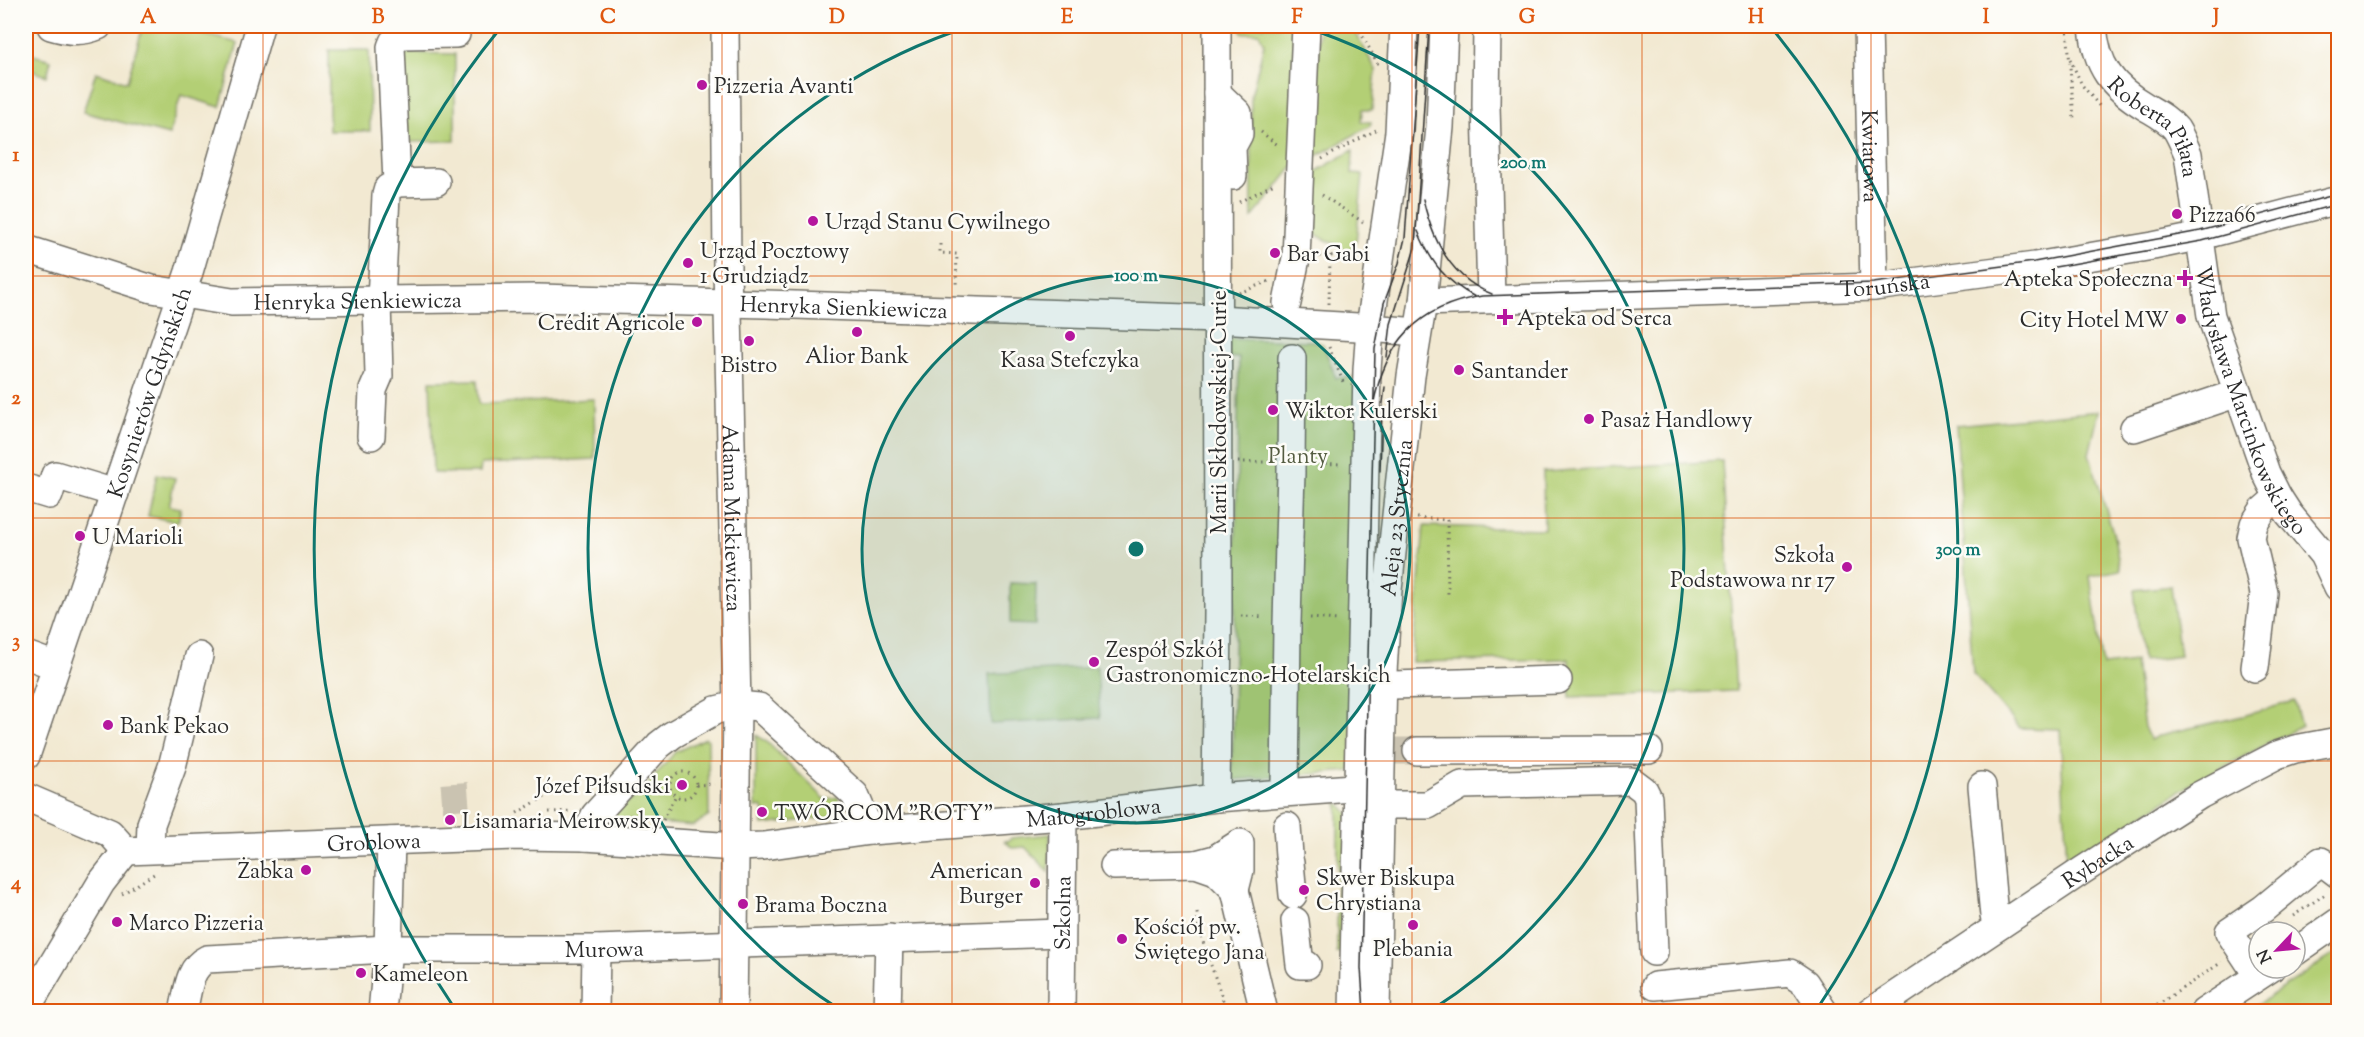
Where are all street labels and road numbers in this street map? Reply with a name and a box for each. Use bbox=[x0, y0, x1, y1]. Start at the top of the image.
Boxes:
street label: Roberta Piłata bbox=[2098, 71, 2204, 180]
street label: Kwiatowa bbox=[1851, 109, 1885, 203]
street label: Władysława Marcinkowskiego bbox=[2185, 264, 2313, 543]
street label: Toruńska bbox=[1839, 267, 1932, 307]
street label: Kosynierów Gdyńskich bbox=[101, 283, 202, 503]
street label: Henryka Sienkiewicza bbox=[254, 286, 462, 321]
street label: Henryka Sienkiewicza bbox=[739, 290, 948, 329]
street label: Marii Skłodowskiej-Curie bbox=[1205, 290, 1237, 534]
street label: Adama Mickiewicza bbox=[712, 424, 748, 612]
street label: Aleja 23 Stycznia bbox=[1374, 438, 1423, 598]
street label: Małogroblowa bbox=[1025, 792, 1163, 838]
street label: Groblowa bbox=[326, 827, 422, 862]
street label: Rybacka bbox=[2057, 828, 2141, 898]
street label: Szkolna bbox=[1049, 876, 1081, 950]
street label: Murowa bbox=[565, 934, 644, 968]

